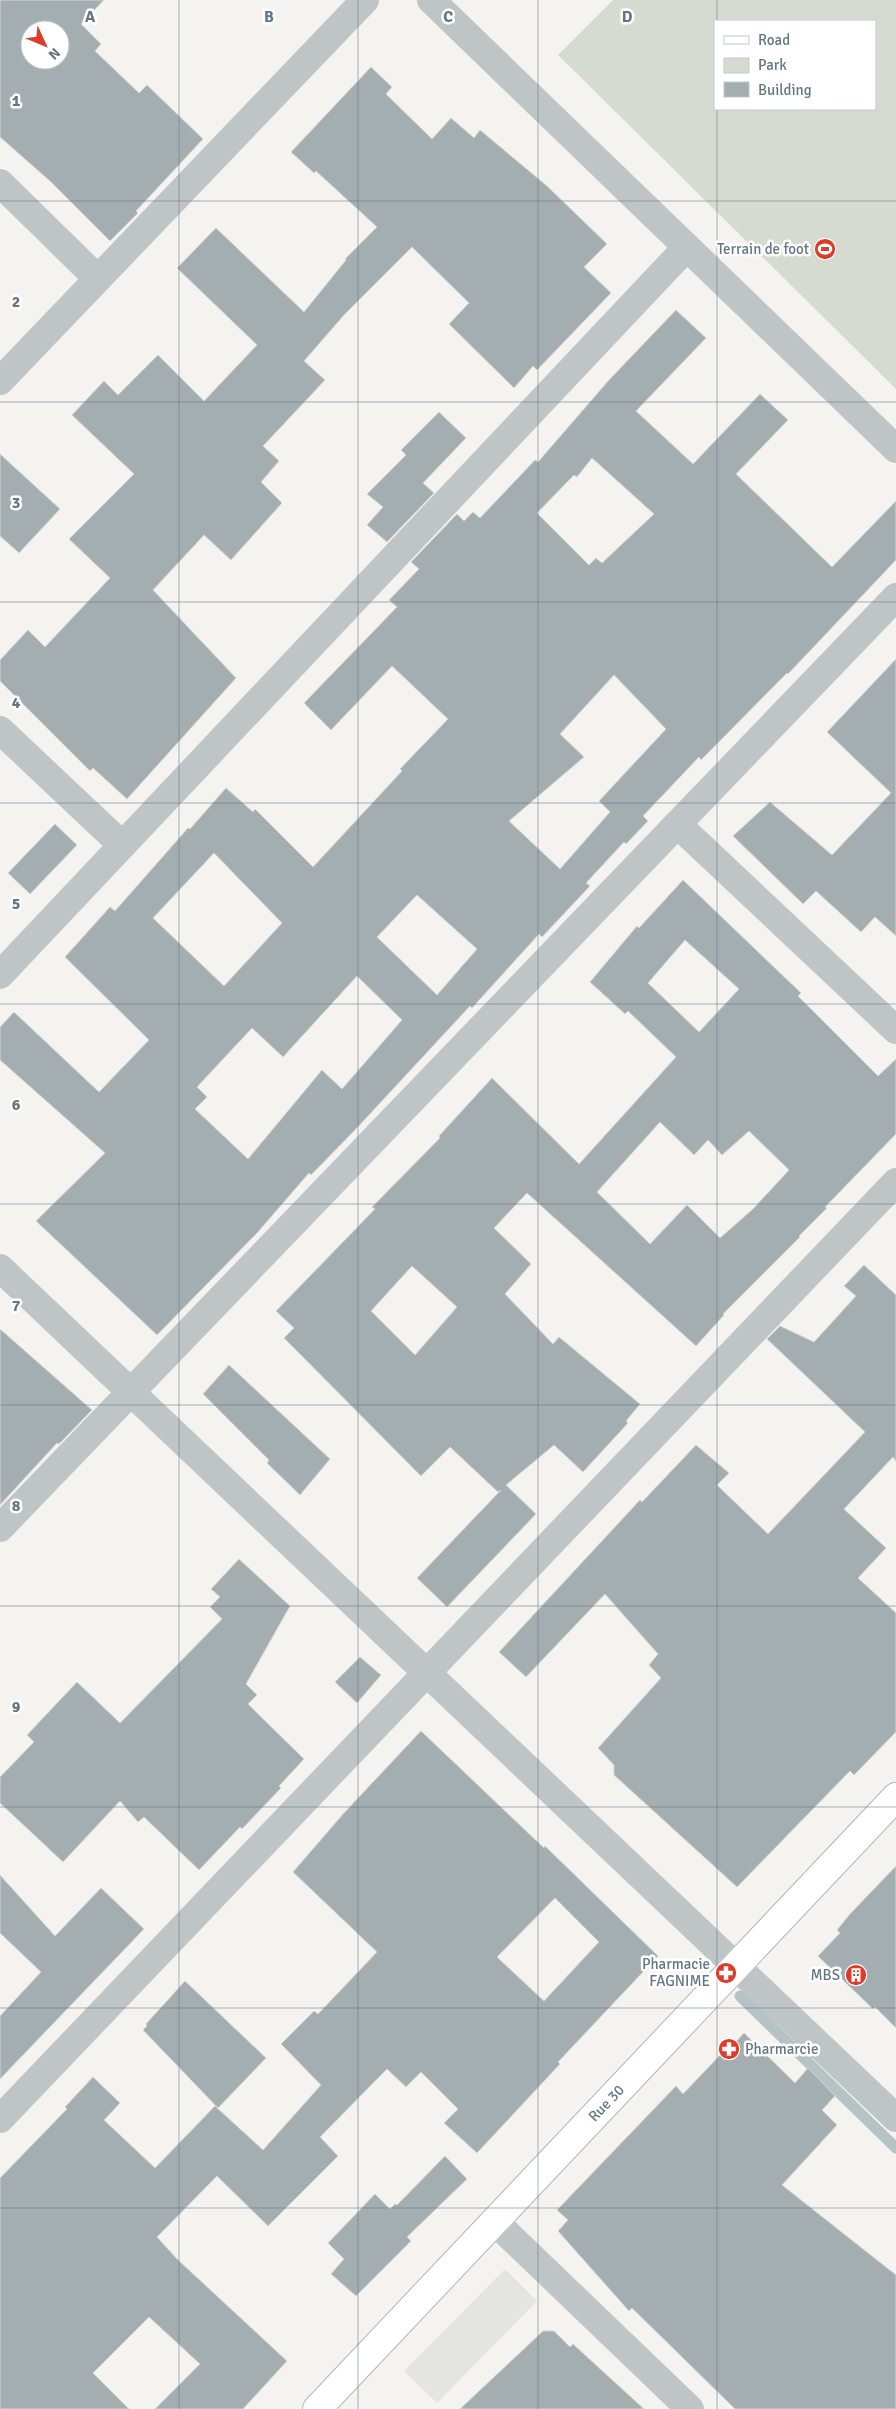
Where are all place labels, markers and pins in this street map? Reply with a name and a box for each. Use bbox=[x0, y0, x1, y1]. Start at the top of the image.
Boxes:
sports icon: Terrain de foot bbox=[813, 237, 837, 261]
place label: Terrain de foot bbox=[717, 240, 809, 258]
place label: Pharmacie FAGNIME bbox=[642, 1955, 710, 1990]
pharmacy icon: Pharmacie FAGNIME bbox=[714, 1961, 738, 1985]
building icon: MBS bbox=[844, 1963, 868, 1987]
place label: MBS bbox=[810, 1966, 840, 1984]
pharmacy icon: Pharmarcie bbox=[717, 2037, 741, 2061]
place label: Pharmarcie bbox=[745, 2040, 818, 2058]

